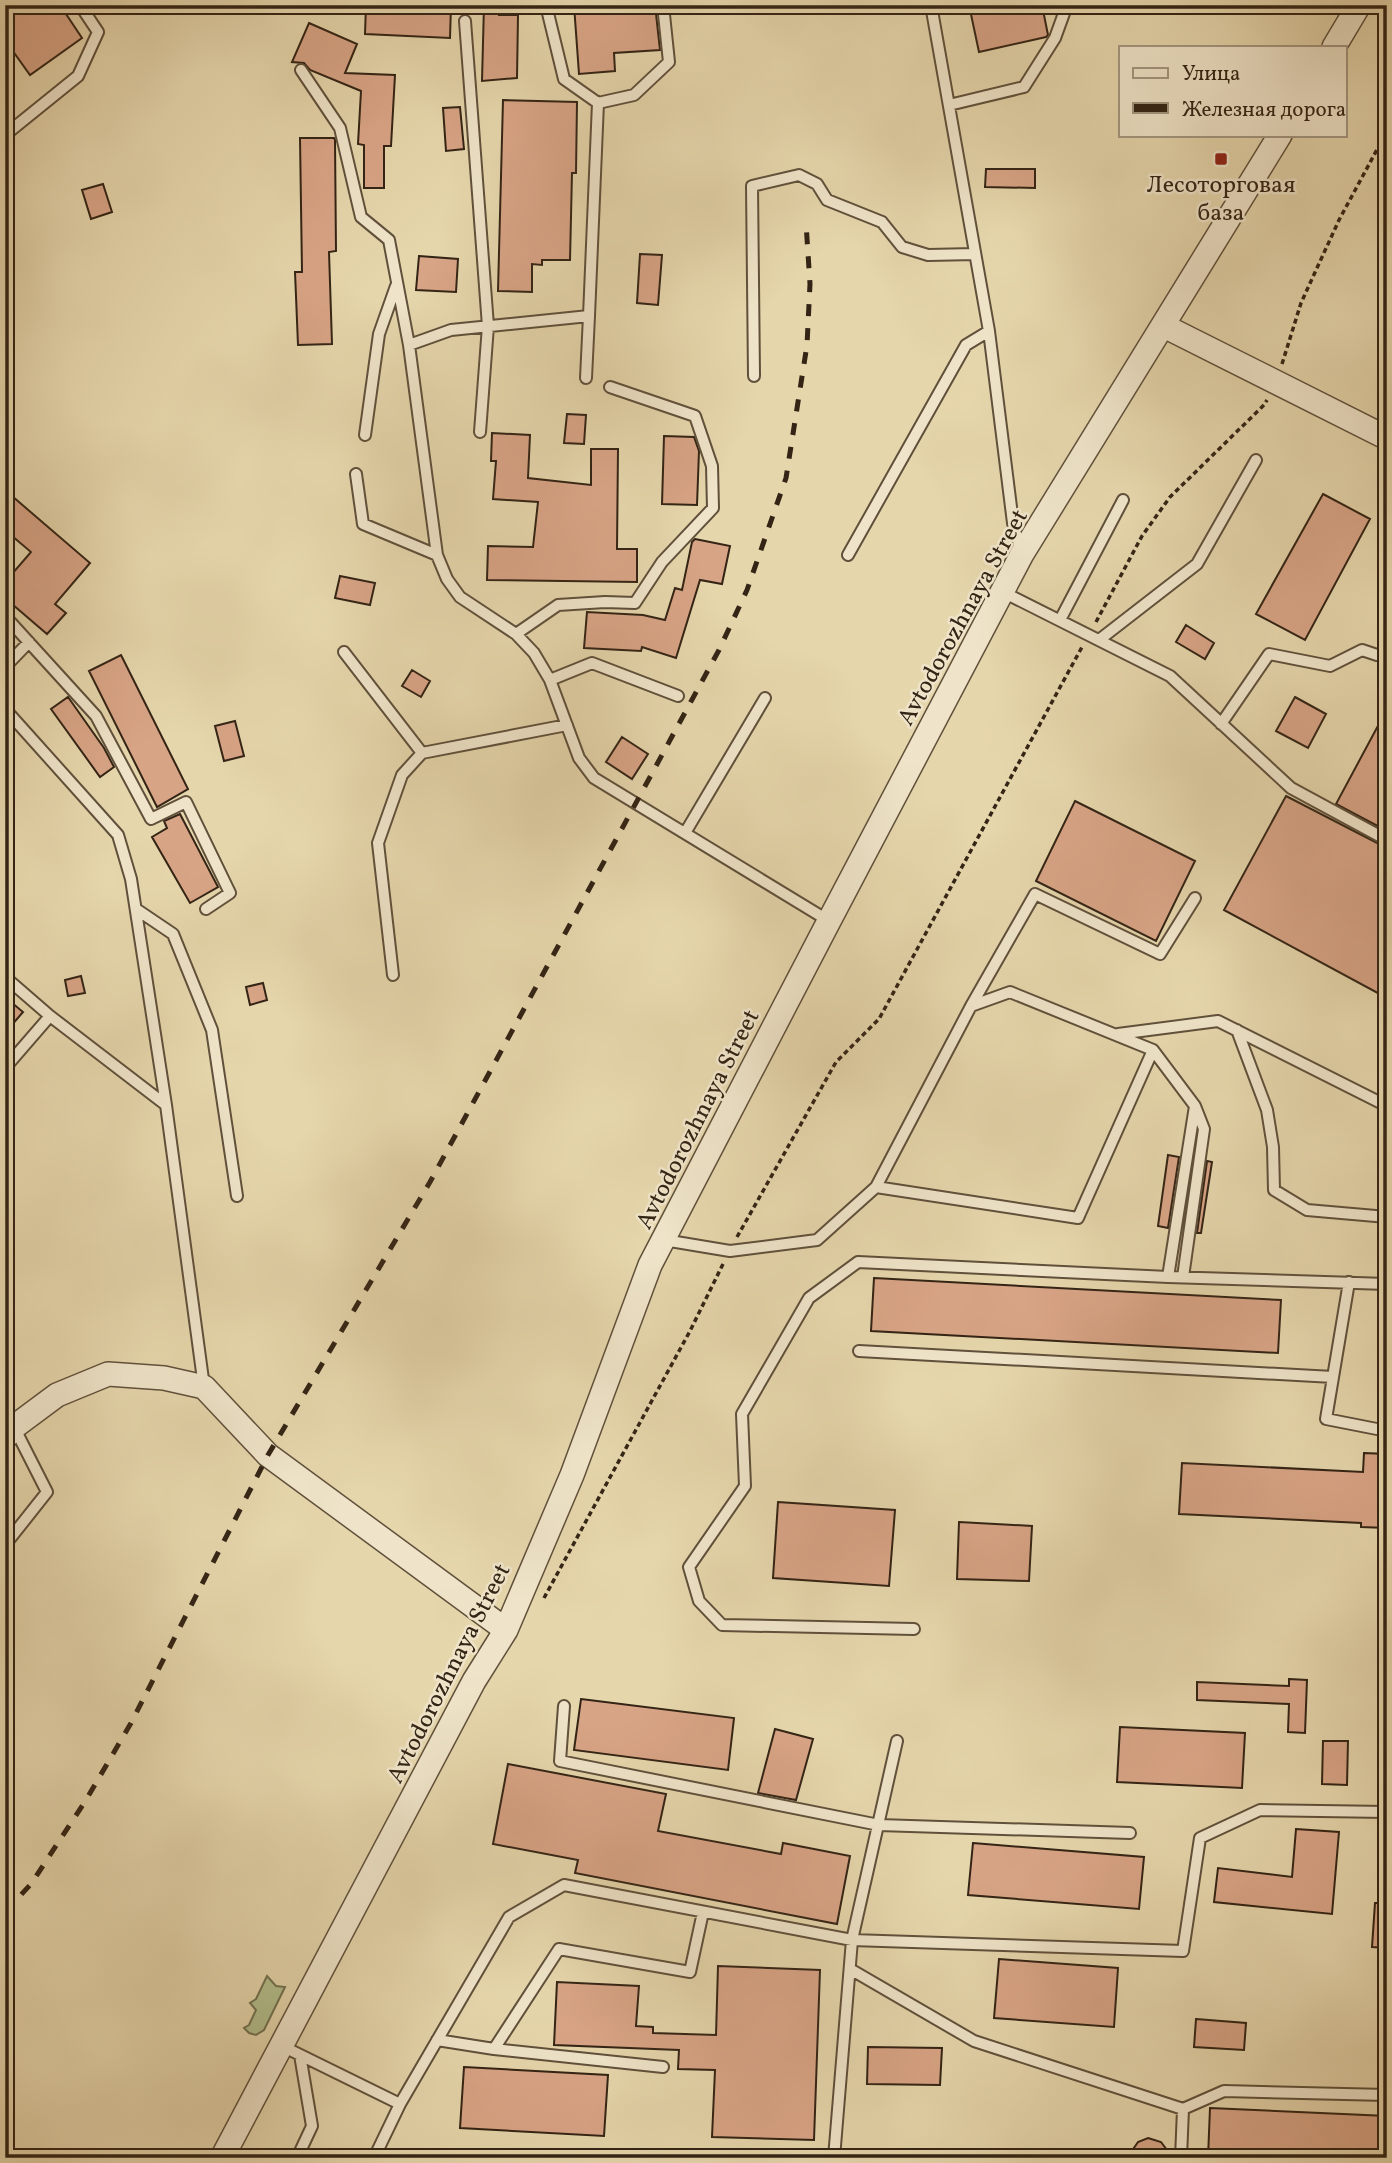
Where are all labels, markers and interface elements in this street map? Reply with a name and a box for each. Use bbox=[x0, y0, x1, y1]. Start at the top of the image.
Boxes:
legend bbox=[1119, 46, 1346, 136]
text: Улица bbox=[1182, 60, 1240, 89]
text: Железная дорога bbox=[1182, 96, 1346, 125]
marker: Лесоторговая база bbox=[1213, 151, 1229, 167]
place label: Лесоторговая база bbox=[1146, 169, 1296, 231]
street label: Avtodorozhnaya Street bbox=[890, 504, 1037, 732]
street label: Avtodorozhnaya Street bbox=[629, 1004, 769, 1236]
street label: Avtodorozhnaya Street bbox=[380, 1558, 520, 1790]

